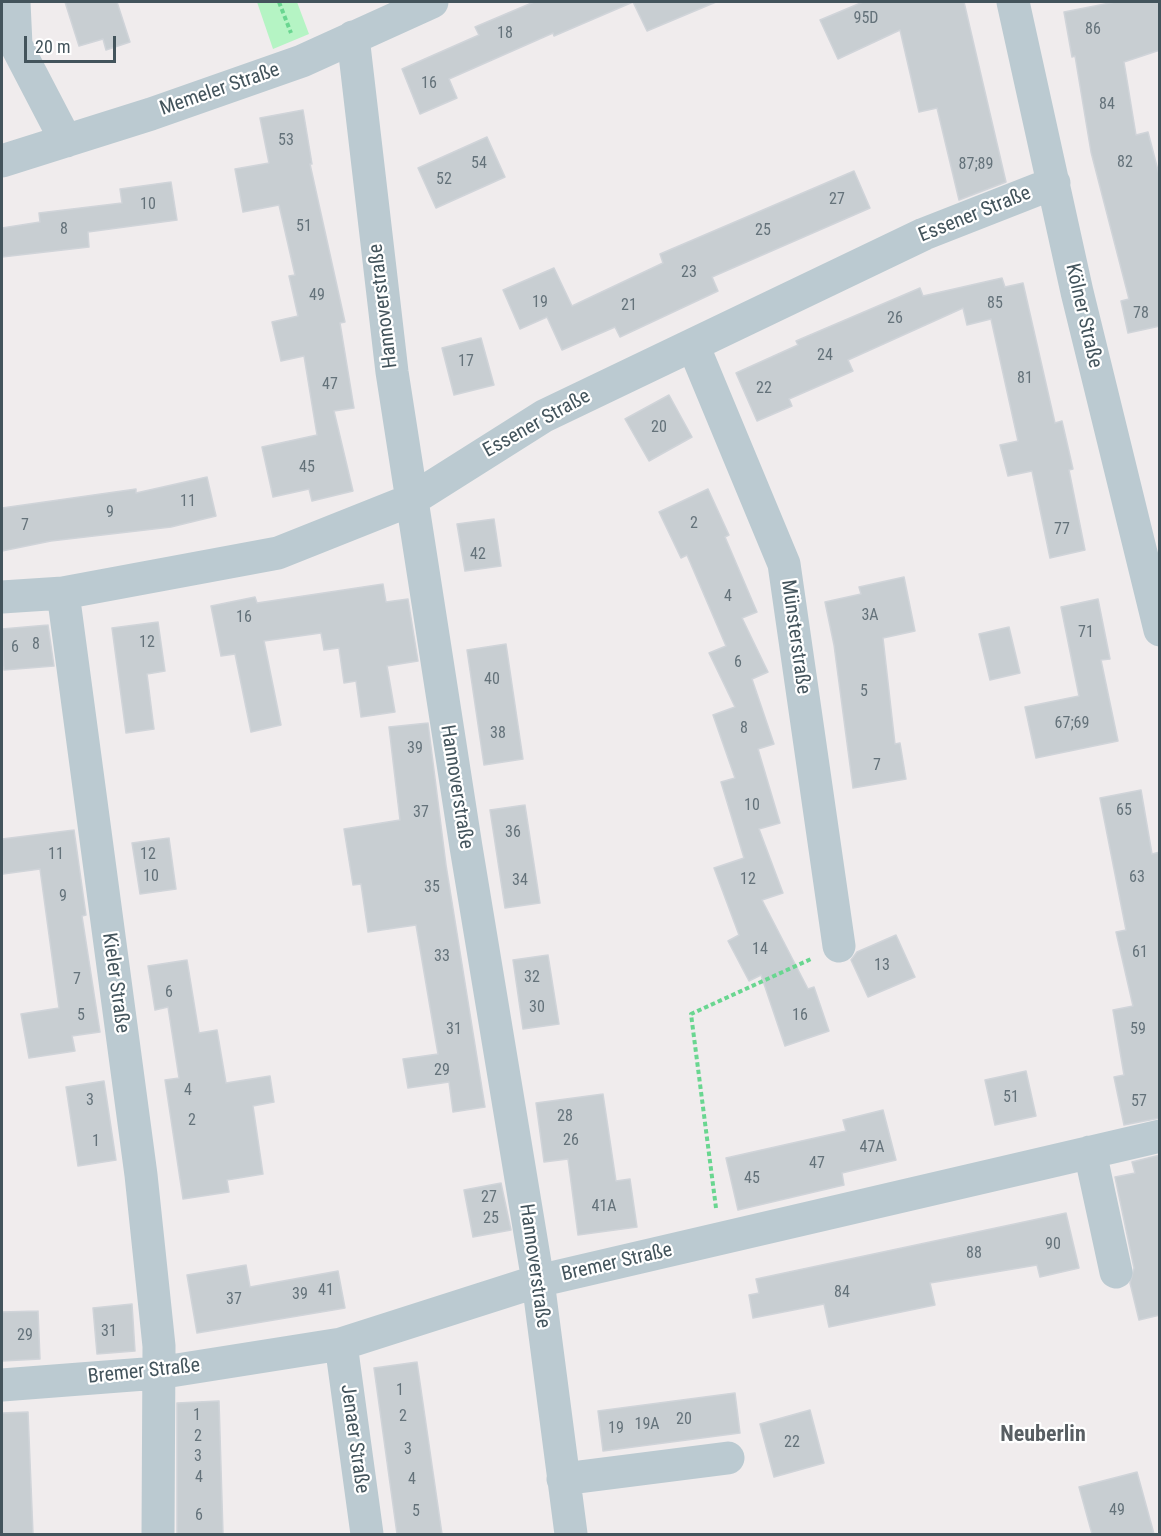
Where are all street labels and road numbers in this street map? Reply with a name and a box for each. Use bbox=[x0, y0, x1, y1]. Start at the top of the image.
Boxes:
street label: Memeler Straße bbox=[157, 58, 283, 122]
street label: Essener Straße bbox=[915, 182, 1035, 248]
street label: Hannoverstraße bbox=[364, 242, 404, 370]
street label: Kölner Straße bbox=[1059, 261, 1107, 371]
street label: Essener Straße bbox=[479, 385, 595, 463]
street label: Münsterstraße bbox=[775, 578, 815, 696]
street label: Hannoverstraße bbox=[434, 723, 478, 851]
street label: Kieler Straße bbox=[96, 931, 134, 1035]
street label: Hannoverstraße bbox=[513, 1202, 555, 1330]
street label: Bremer Straße bbox=[559, 1239, 675, 1287]
street label: Bremer Straße bbox=[87, 1354, 201, 1390]
street label: Jenaer Straße bbox=[334, 1383, 374, 1495]

